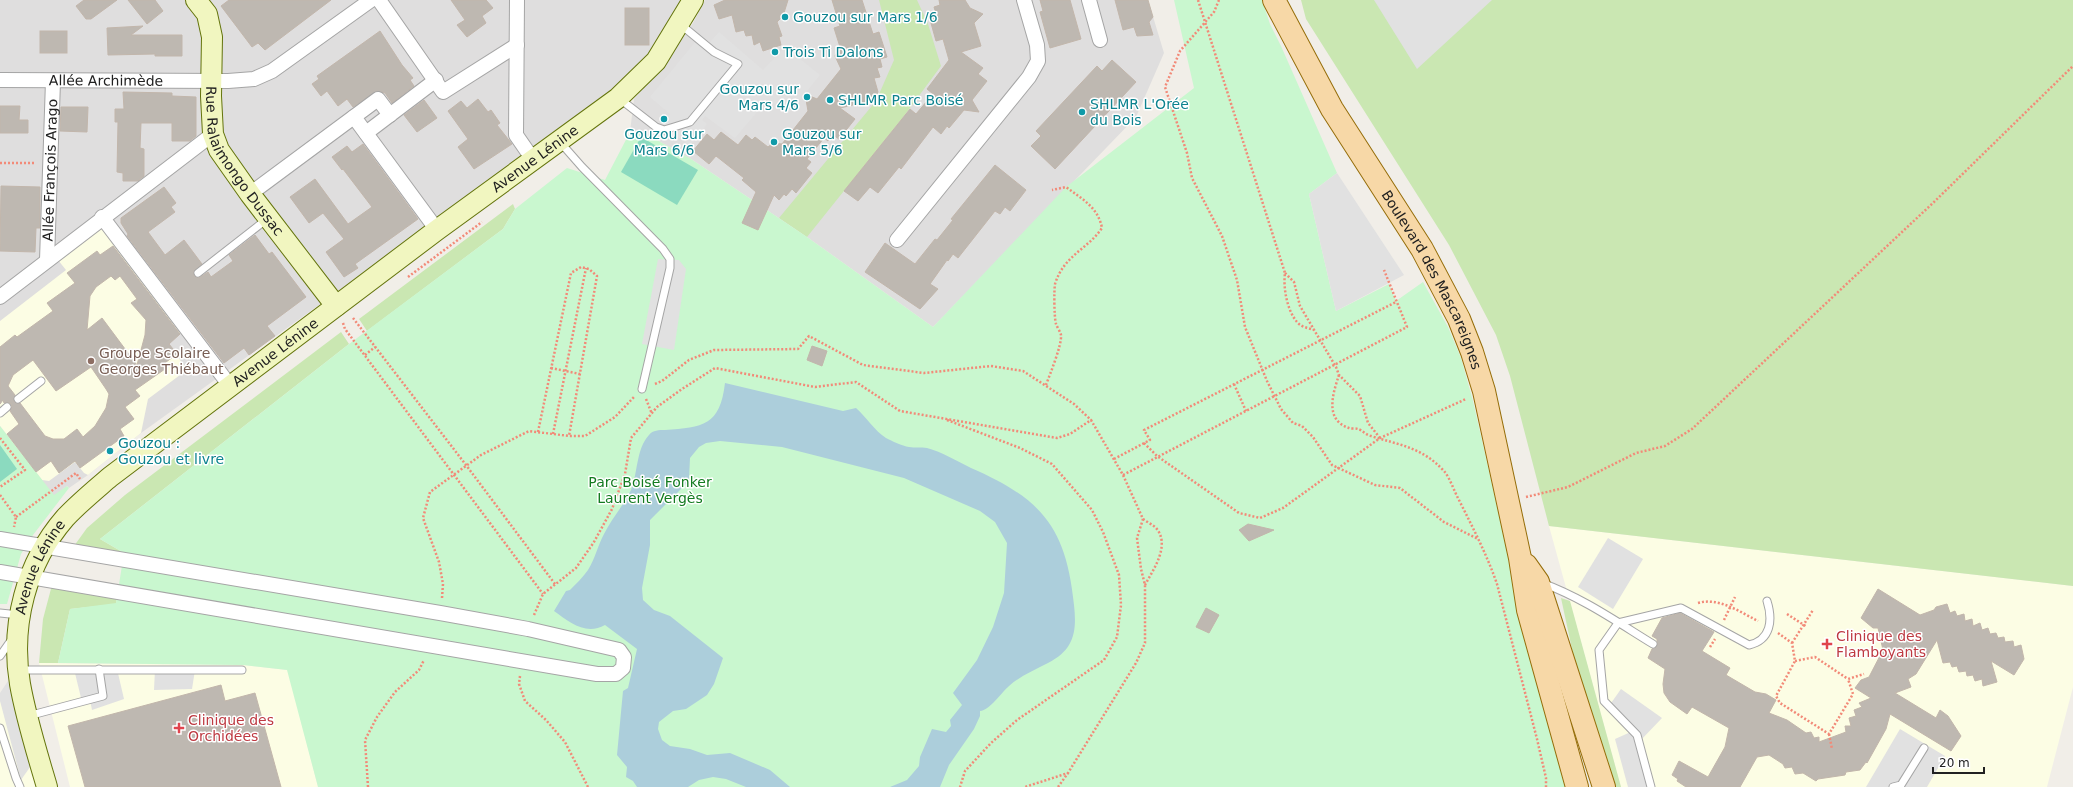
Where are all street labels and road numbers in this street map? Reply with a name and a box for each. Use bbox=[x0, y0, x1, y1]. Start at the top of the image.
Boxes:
street label: Allée Archimède bbox=[49, 72, 163, 89]
street label: Rue Ralaimongo Dussac bbox=[203, 86, 287, 239]
street label: Allée François Arago bbox=[40, 98, 60, 242]
street label: Avenue Lénine bbox=[489, 122, 581, 195]
street label: Boulevard des Mascareignes bbox=[1378, 187, 1485, 371]
street label: Avenue Lénine bbox=[229, 315, 321, 390]
street label: Avenue Lénine bbox=[12, 517, 68, 616]

